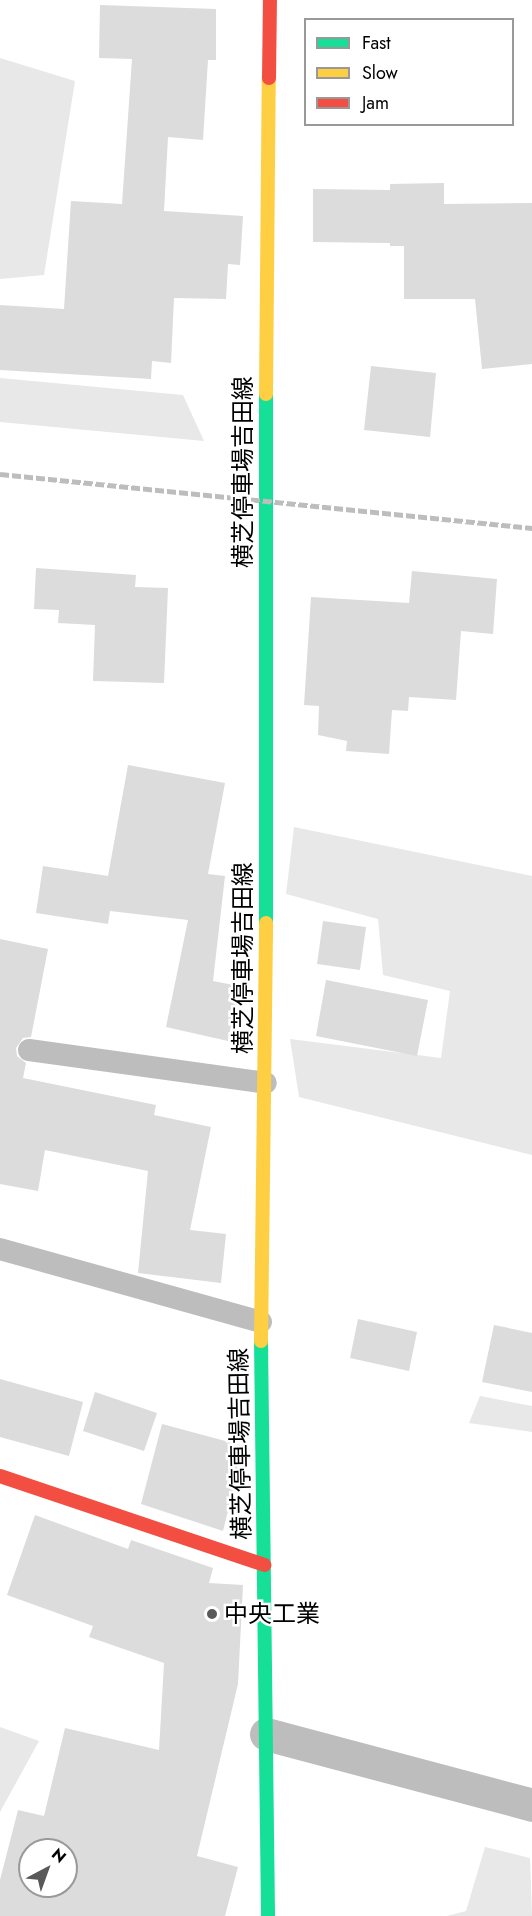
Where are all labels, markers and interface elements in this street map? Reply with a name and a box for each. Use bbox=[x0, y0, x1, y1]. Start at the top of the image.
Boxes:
legend bbox=[304, 18, 514, 126]
text: Fast bbox=[362, 30, 391, 56]
text: Slow bbox=[362, 60, 398, 86]
text: Jam bbox=[362, 90, 389, 116]
street label: 横芝停車場吉田線 bbox=[229, 376, 257, 568]
street label: 横芝停車場吉田線 bbox=[229, 862, 257, 1054]
street label: 横芝停車場吉田線 bbox=[224, 1348, 256, 1540]
place label: 中央工業 bbox=[224, 1600, 320, 1628]
marker: 中央工業 bbox=[205, 1607, 219, 1621]
north arrow bbox=[18, 1838, 78, 1898]
text: N bbox=[46, 1843, 71, 1868]

